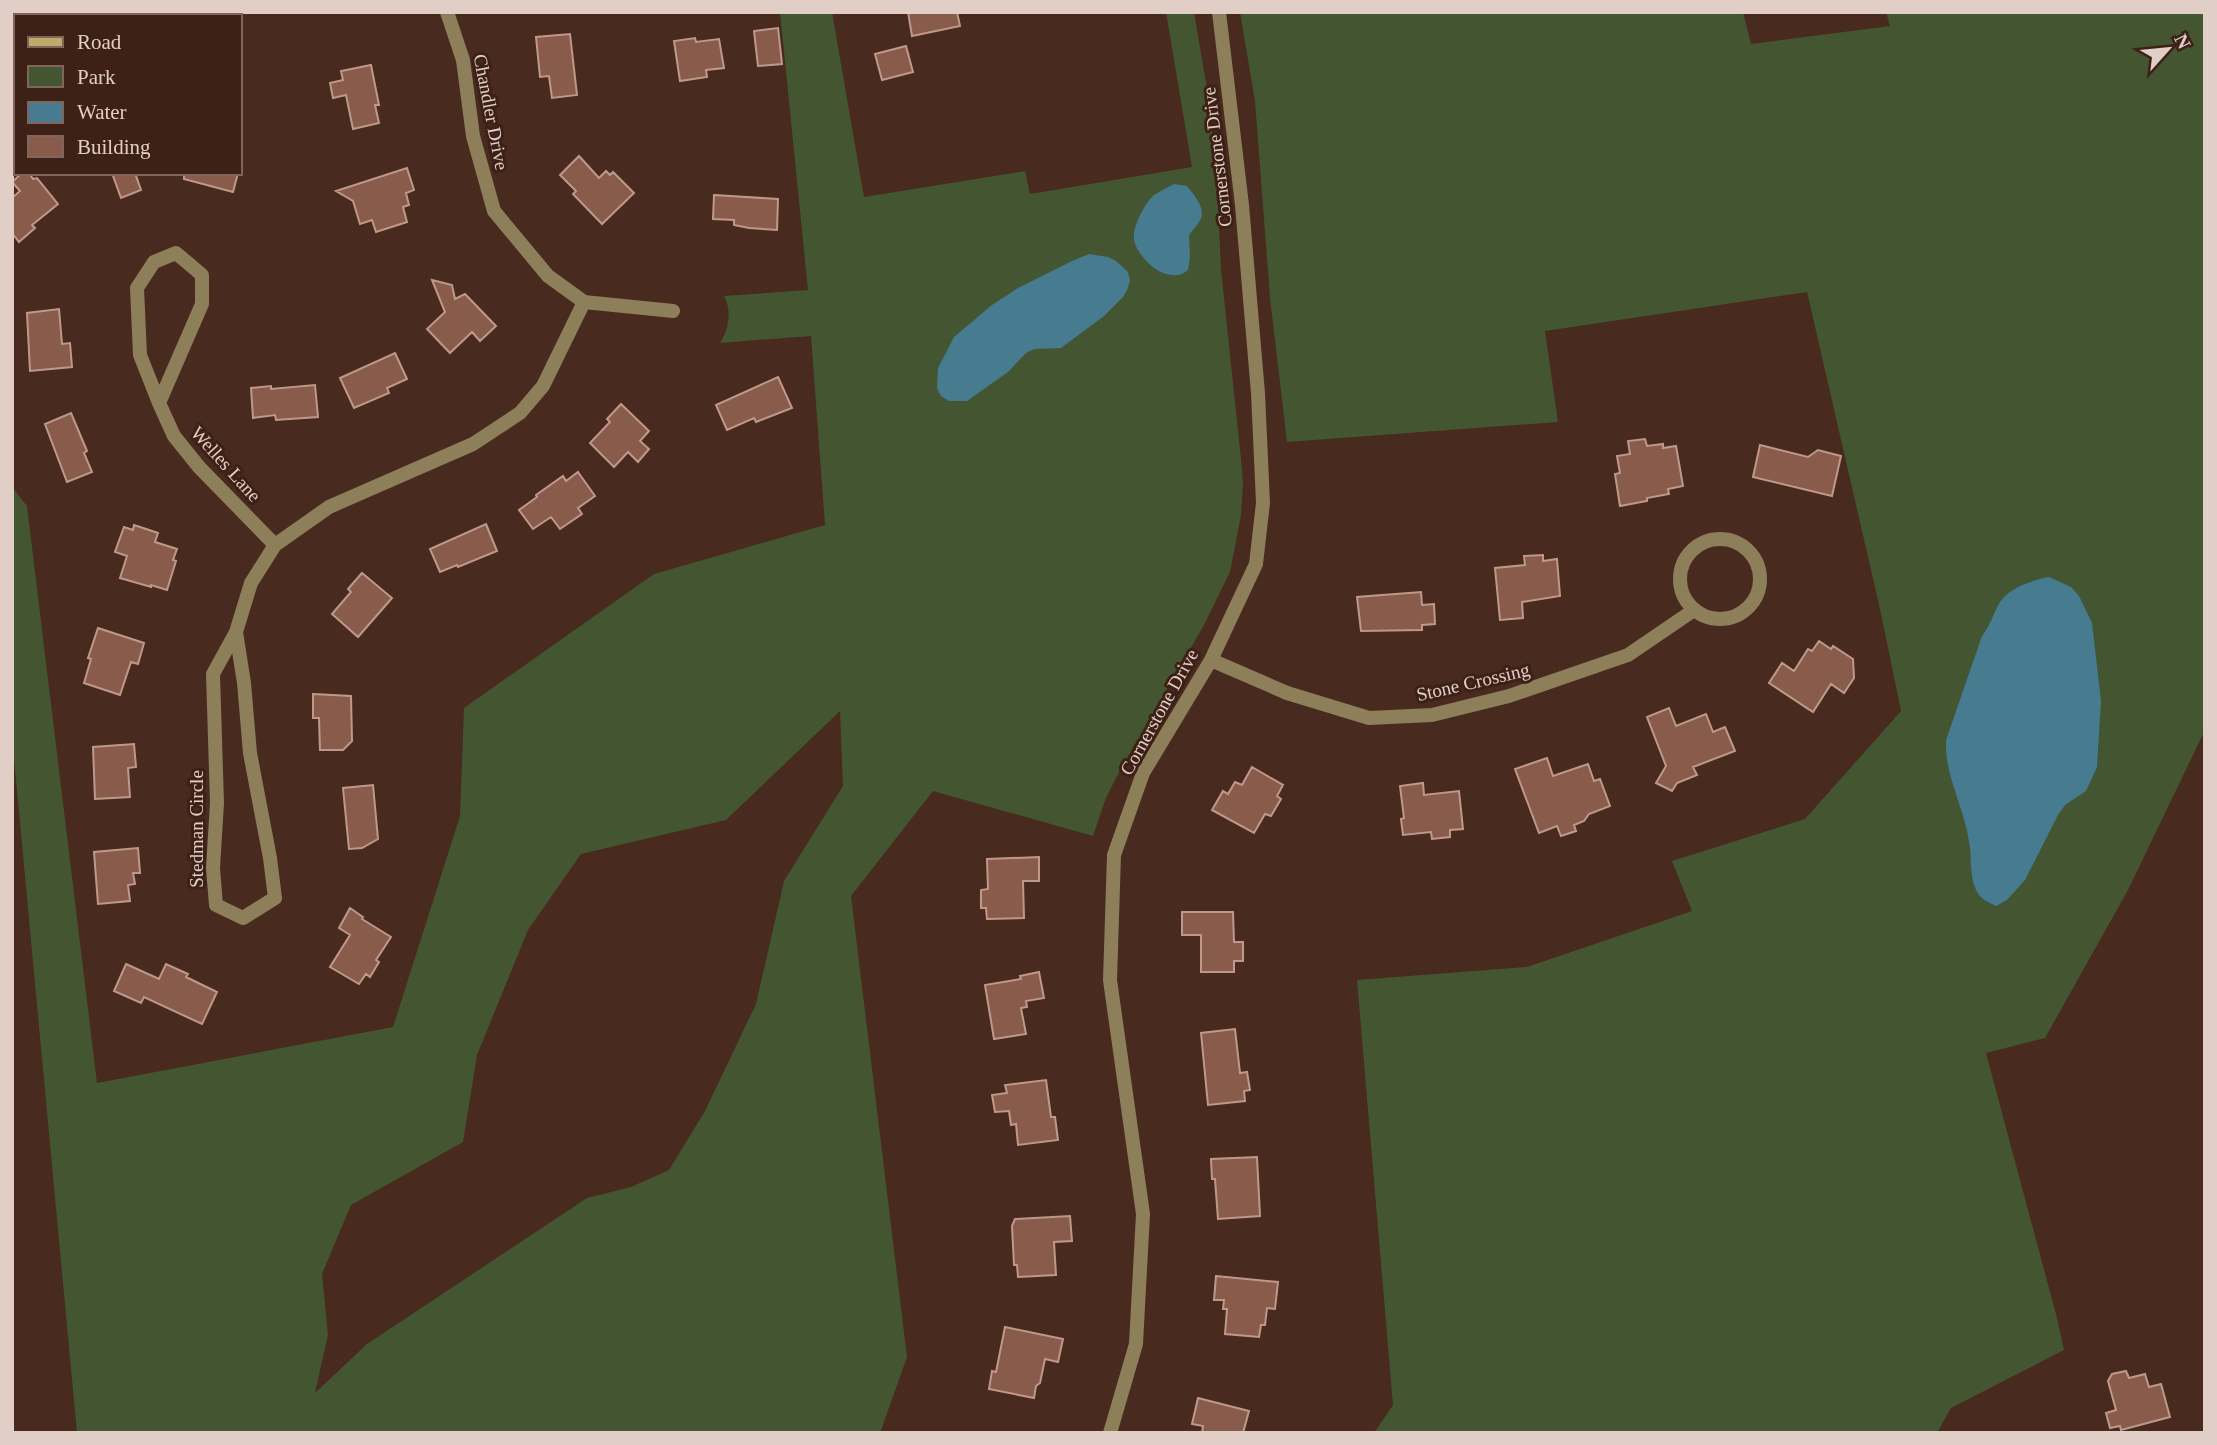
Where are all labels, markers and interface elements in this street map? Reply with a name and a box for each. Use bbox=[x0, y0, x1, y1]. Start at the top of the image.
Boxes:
legend bbox=[14, 14, 242, 175]
north arrow bbox=[2133, 14, 2203, 84]
text: Road bbox=[77, 30, 122, 54]
text: N bbox=[2170, 31, 2195, 53]
street label: Chandler Drive bbox=[469, 52, 513, 172]
text: Park bbox=[77, 65, 116, 89]
street label: Cornerstone Drive bbox=[1198, 86, 1236, 228]
text: Water bbox=[77, 100, 127, 124]
text: Building bbox=[77, 135, 151, 159]
street label: Welles Lane bbox=[187, 422, 265, 506]
street label: Cornerstone Drive bbox=[1116, 645, 1202, 779]
street label: Stone Crossing bbox=[1414, 659, 1532, 705]
street label: Stedman Circle bbox=[186, 770, 207, 888]

